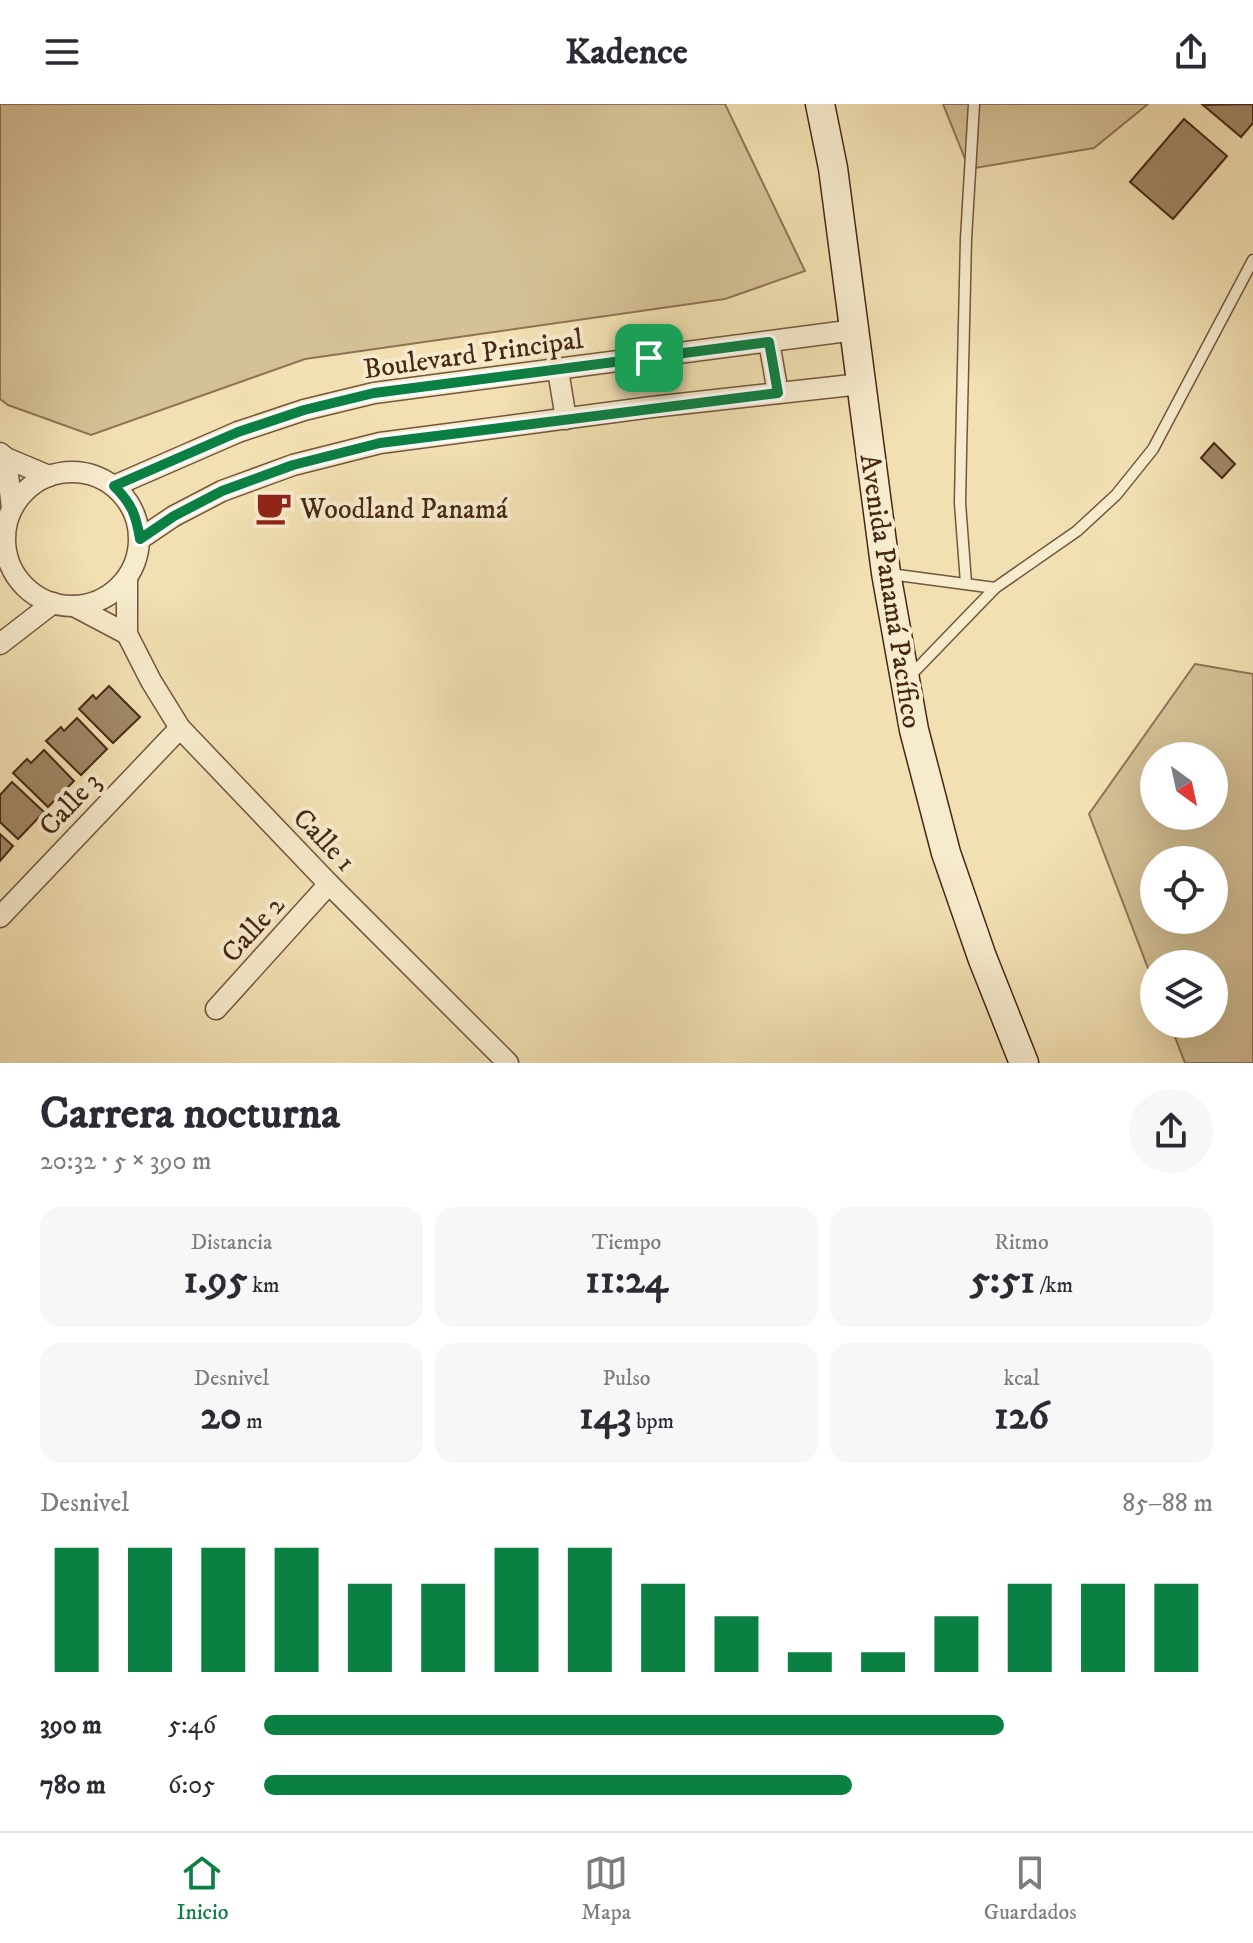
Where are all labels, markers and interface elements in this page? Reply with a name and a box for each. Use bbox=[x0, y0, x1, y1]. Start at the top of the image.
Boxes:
icon: menu bbox=[40, 30, 84, 74]
text: Kadence bbox=[565, 30, 688, 75]
icon: share bbox=[1169, 30, 1213, 74]
street label: Boulevard Principal bbox=[361, 322, 586, 387]
pin bbox=[615, 324, 683, 392]
icon: arrive bbox=[627, 336, 671, 380]
street label: Avenida Panamá Pacífico bbox=[852, 452, 929, 731]
cafe icon: Woodland Panamá bbox=[255, 489, 293, 527]
place label: Woodland Panamá bbox=[299, 492, 508, 527]
north arrow bbox=[1140, 742, 1228, 830]
map controls bbox=[1140, 742, 1228, 1038]
street label: Calle 3 bbox=[32, 765, 109, 843]
street label: Calle 1 bbox=[285, 801, 363, 879]
button: locate bbox=[1140, 846, 1228, 934]
street label: Calle 2 bbox=[214, 888, 293, 970]
button: layers bbox=[1140, 950, 1228, 1038]
text: Carrera nocturna bbox=[40, 1087, 340, 1142]
button: share bbox=[1129, 1089, 1213, 1173]
text: 20:32 · 5 × 390 m bbox=[40, 1145, 212, 1178]
text: Distancia bbox=[191, 1229, 272, 1256]
text: Tiempo bbox=[592, 1229, 661, 1256]
text: Ritmo bbox=[994, 1229, 1049, 1256]
text: 1.95 bbox=[183, 1256, 247, 1306]
text: 11:24 bbox=[585, 1256, 668, 1306]
text: 5:51 bbox=[970, 1256, 1035, 1306]
text: km bbox=[247, 1272, 280, 1299]
text: /km bbox=[1035, 1272, 1073, 1299]
text: Desnivel bbox=[194, 1365, 269, 1392]
text: Pulso bbox=[602, 1365, 651, 1392]
text: kcal bbox=[1003, 1365, 1040, 1392]
text: 20 bbox=[200, 1392, 241, 1442]
text: 143 bbox=[579, 1392, 632, 1442]
text: 126 bbox=[994, 1392, 1049, 1442]
text: m bbox=[241, 1408, 263, 1435]
text: bpm bbox=[632, 1408, 674, 1435]
text: Desnivel bbox=[40, 1487, 129, 1520]
text: 85–88 m bbox=[1122, 1487, 1213, 1520]
text: 390 m bbox=[40, 1709, 102, 1742]
text: 5:46 bbox=[168, 1709, 216, 1742]
text: 780 m bbox=[40, 1769, 106, 1802]
text: 6:05 bbox=[168, 1769, 215, 1802]
tab: Inicio bbox=[176, 1851, 228, 1926]
tab: Mapa bbox=[581, 1851, 631, 1926]
tab: Guardados bbox=[984, 1851, 1077, 1926]

